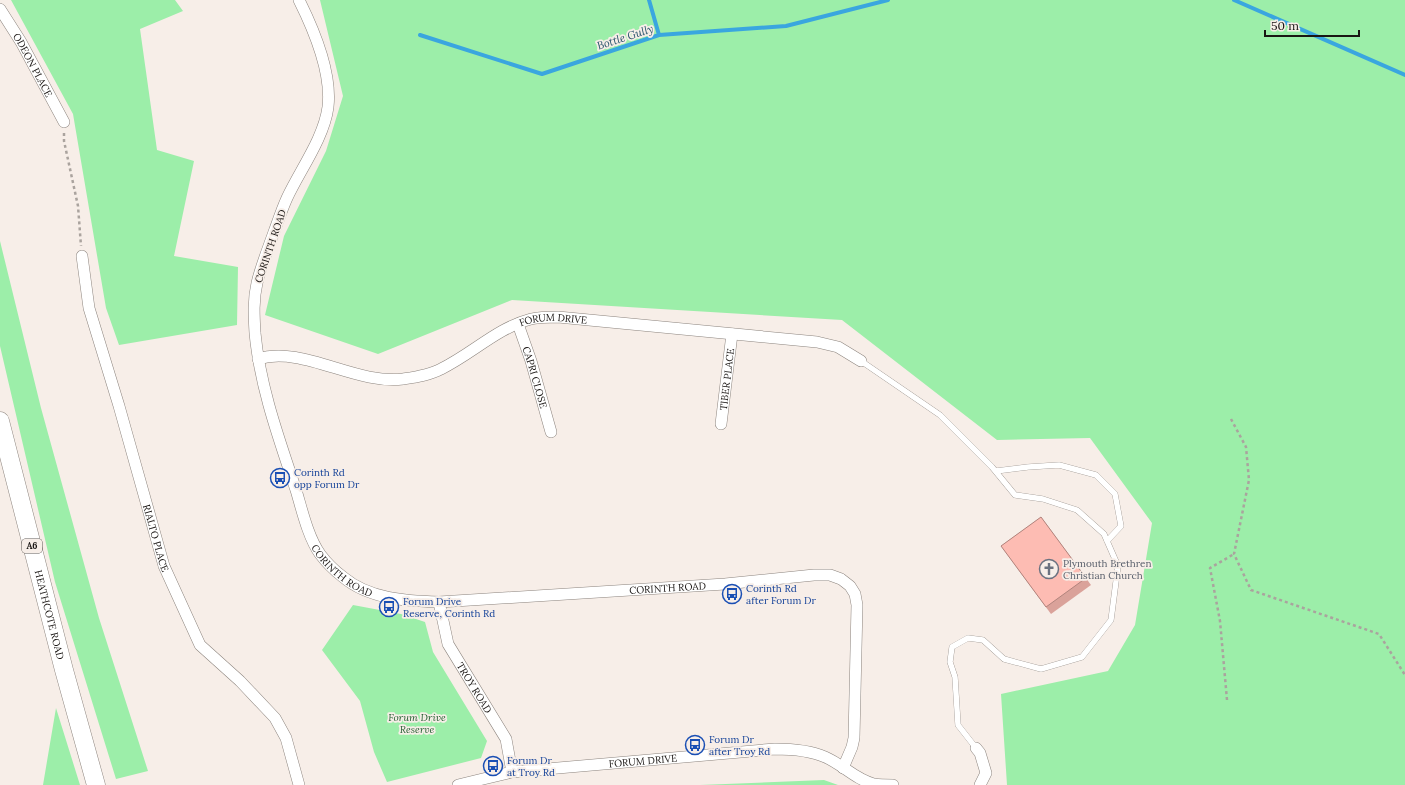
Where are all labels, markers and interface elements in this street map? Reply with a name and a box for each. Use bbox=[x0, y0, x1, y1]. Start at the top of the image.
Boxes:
scale bar bbox=[1265, 12, 1359, 38]
text: 50 m bbox=[1271, 18, 1299, 33]
water label: Bottle Gully bbox=[595, 21, 655, 53]
street label: ODEON PLACE bbox=[10, 31, 55, 99]
street label: CORINTH ROAD bbox=[252, 208, 289, 285]
street label: FORUM DRIVE bbox=[517, 311, 588, 329]
street label: CAPRI CLOSE bbox=[519, 345, 550, 410]
street label: TIBER PLACE bbox=[717, 348, 737, 411]
place label: Corinth Rd opp Forum Dr bbox=[294, 466, 360, 491]
bus stop icon: Corinth Rd opp Forum Dr bbox=[269, 467, 291, 489]
street label: RIALTO PLACE bbox=[140, 503, 172, 574]
road number: A6 bbox=[22, 539, 42, 553]
street label: CORINTH ROAD bbox=[308, 542, 374, 600]
place label: Plymouth Brethren Christian Church bbox=[1063, 557, 1152, 582]
church icon: Plymouth Brethren Christian Church bbox=[1038, 558, 1060, 580]
street label: HEATHCOTE ROAD bbox=[32, 569, 67, 661]
street label: CORINTH ROAD bbox=[629, 579, 706, 597]
place label: Corinth Rd after Forum Dr bbox=[746, 582, 816, 607]
bus stop icon: Corinth Rd after Forum Dr bbox=[721, 583, 743, 605]
place label: Forum Drive Reserve, Corinth Rd bbox=[403, 595, 495, 620]
bus stop icon: Forum Drive Reserve, Corinth Rd bbox=[378, 596, 400, 618]
street label: TROY ROAD bbox=[454, 660, 495, 716]
park label: Forum Drive Reserve bbox=[388, 711, 446, 736]
place label: Forum Dr after Troy Rd bbox=[709, 733, 770, 758]
bus stop icon: Forum Dr after Troy Rd bbox=[684, 734, 706, 756]
street label: FORUM DRIVE bbox=[608, 752, 678, 771]
place label: Forum Dr at Troy Rd bbox=[507, 754, 555, 779]
bus stop icon: Forum Dr at Troy Rd bbox=[482, 755, 504, 777]

